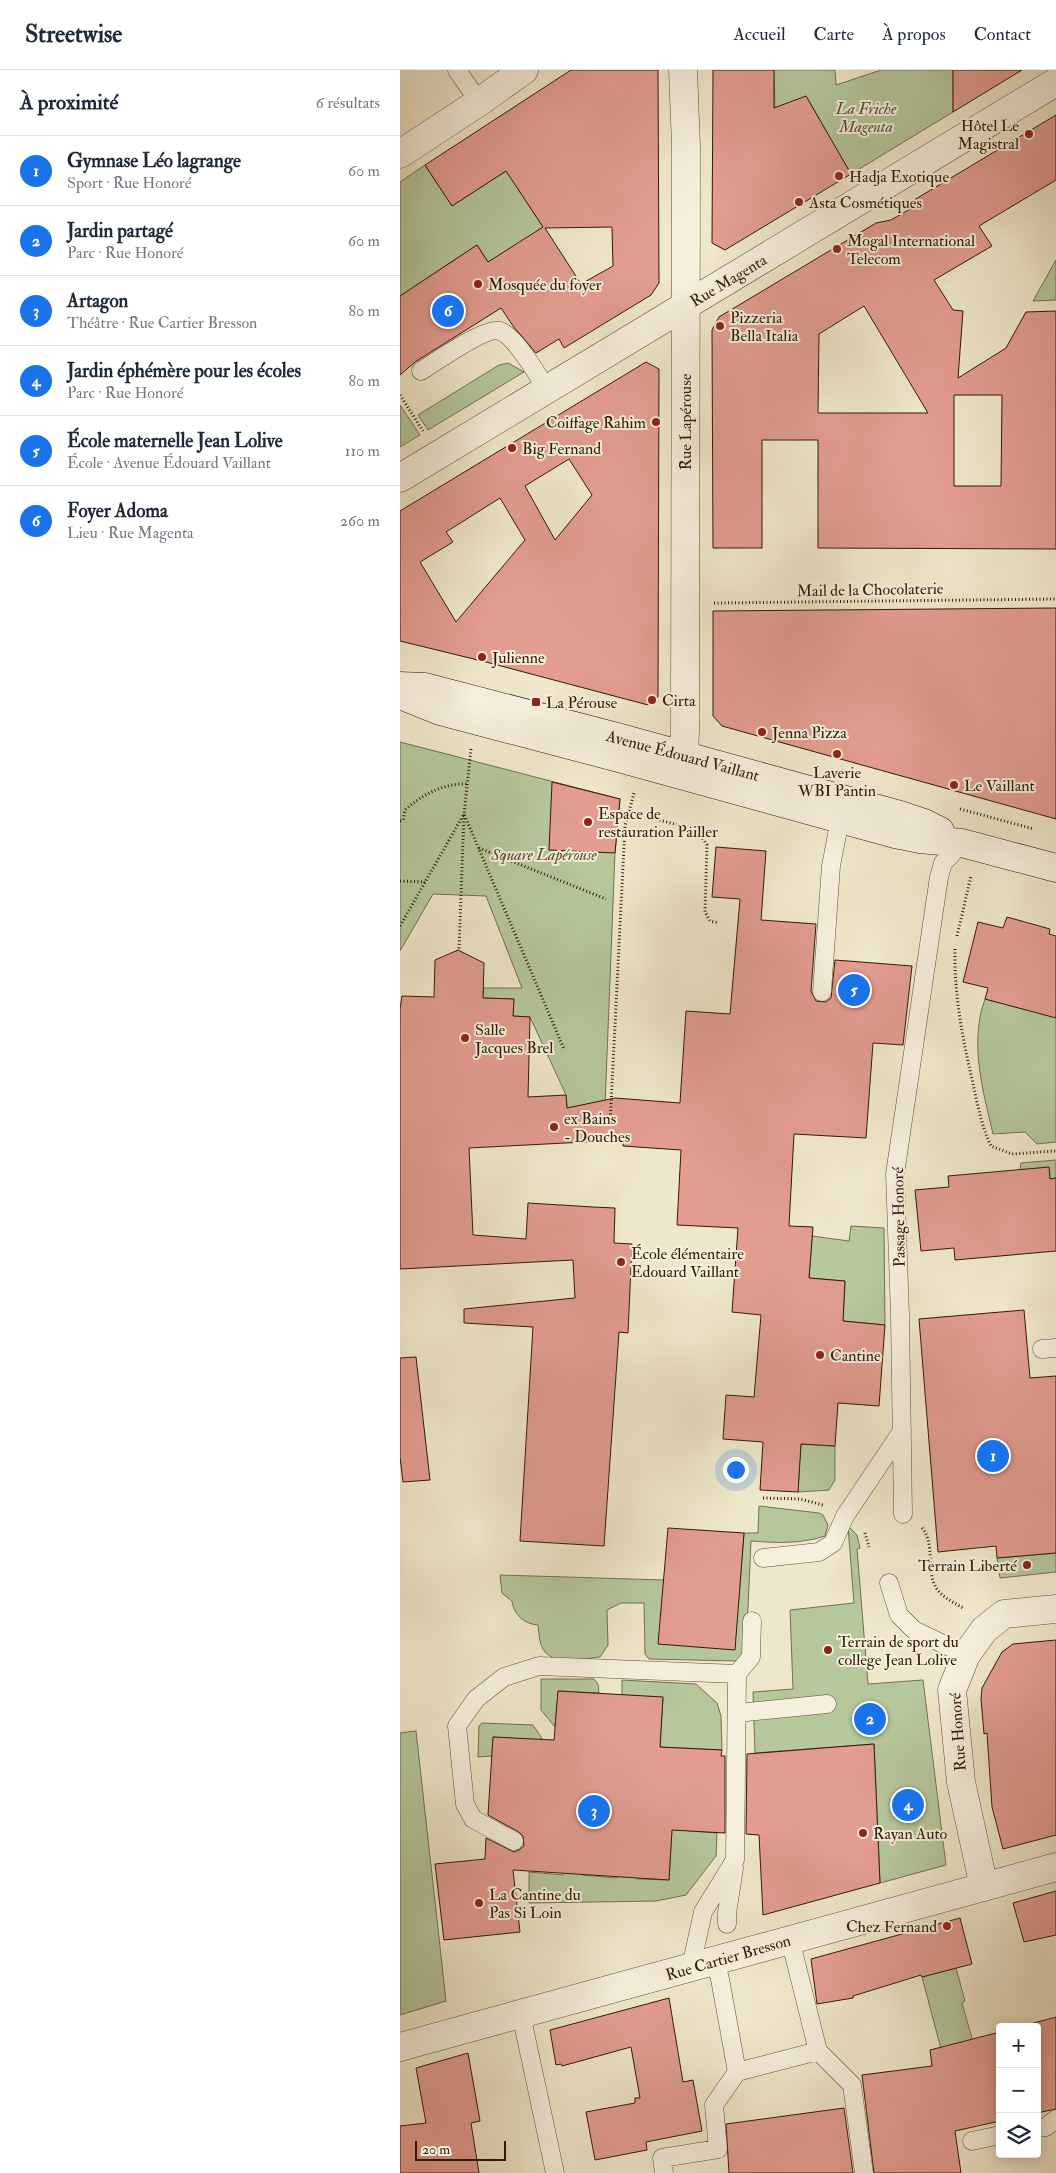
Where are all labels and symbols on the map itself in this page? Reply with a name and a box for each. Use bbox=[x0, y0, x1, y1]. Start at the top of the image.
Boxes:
park label: La Friche Magenta bbox=[835, 99, 897, 137]
place label: Hôtel Le Magistral bbox=[958, 116, 1019, 154]
marker: Hôtel Le Magistral bbox=[1023, 128, 1035, 140]
place label: Hadja Exotique bbox=[849, 167, 949, 187]
marker: Hadja Exotique bbox=[833, 170, 845, 182]
place label: Asta Cosmétiques bbox=[808, 193, 922, 213]
marker: Asta Cosmétiques bbox=[793, 196, 805, 208]
place label: Mogal International Telecom bbox=[847, 231, 975, 269]
marker: Mogal International Telecom bbox=[831, 243, 843, 255]
street label: Rue Magenta bbox=[686, 250, 771, 312]
place label: Mosquée du foyer bbox=[488, 275, 602, 295]
marker: Mosquée du foyer bbox=[472, 278, 484, 290]
pin: 6 bbox=[432, 292, 464, 330]
place label: Pizzeria Bella Italia bbox=[730, 308, 799, 346]
marker: Pizzeria Bella Italia bbox=[714, 320, 726, 332]
street label: Rue Lapérouse bbox=[676, 373, 697, 470]
place label: Coiffage Rahim bbox=[546, 413, 647, 433]
marker: Coiffage Rahim bbox=[650, 416, 662, 428]
place label: Big Fernand bbox=[522, 439, 601, 459]
marker: Big Fernand bbox=[506, 442, 518, 454]
street label: Mail de la Chocolaterie bbox=[796, 579, 944, 601]
place label: Julienne bbox=[491, 648, 545, 669]
marker: Julienne bbox=[476, 651, 488, 663]
place label: Cirta bbox=[662, 691, 696, 711]
place label: La Pérouse bbox=[546, 693, 618, 713]
marker: Cirta bbox=[646, 694, 658, 706]
marker: La Pérouse bbox=[530, 696, 542, 708]
place label: Jenna Pizza bbox=[771, 723, 847, 744]
street label: Avenue Édouard Vaillant bbox=[603, 725, 762, 786]
marker: Jenna Pizza bbox=[756, 726, 768, 738]
marker: Laverie WBI Pantin bbox=[831, 748, 843, 760]
place label: Laverie WBI Pantin bbox=[797, 763, 876, 801]
place label: Le Vaillant bbox=[964, 776, 1035, 796]
marker: Le Vaillant bbox=[948, 779, 960, 791]
place label: Espace de restauration Pailler bbox=[598, 804, 718, 842]
marker: Espace de restauration Pailler bbox=[582, 816, 594, 828]
park label: Square Lapérouse bbox=[490, 845, 597, 865]
pin: 5 bbox=[838, 971, 870, 1009]
place label: Salle Jacques Brel bbox=[474, 1020, 553, 1059]
marker: Salle Jacques Brel bbox=[459, 1032, 471, 1044]
place label: ex Bains - Douches bbox=[564, 1109, 630, 1147]
marker: ex Bains - Douches bbox=[548, 1121, 560, 1133]
street label: Passage Honoré bbox=[888, 1166, 910, 1267]
place label: École élémentaire Edouard Vaillant bbox=[631, 1243, 744, 1282]
marker: École élémentaire Edouard Vaillant bbox=[615, 1256, 627, 1268]
place label: Cantine bbox=[830, 1346, 881, 1366]
marker: Cantine bbox=[814, 1349, 826, 1361]
pin: 1 bbox=[977, 1437, 1009, 1475]
your location bbox=[723, 1457, 749, 1483]
place label: Terrain Liberté bbox=[918, 1556, 1017, 1576]
marker: Terrain Liberté bbox=[1021, 1559, 1033, 1571]
place label: Terrain de sport du college Jean Lolive bbox=[838, 1632, 959, 1671]
marker: Terrain de sport du college Jean Lolive bbox=[822, 1644, 834, 1656]
street label: Rue Honoré bbox=[945, 1692, 971, 1772]
pin: 2 bbox=[854, 1700, 886, 1738]
pin: 4 bbox=[892, 1786, 924, 1824]
pin: 3 bbox=[578, 1792, 610, 1830]
place label: Rayan Auto bbox=[873, 1824, 948, 1844]
marker: Rayan Auto bbox=[857, 1827, 869, 1839]
place label: La Cantine du Pas Si Loin bbox=[489, 1885, 581, 1923]
marker: La Cantine du Pas Si Loin bbox=[473, 1897, 485, 1909]
place label: Chez Fernand bbox=[846, 1917, 937, 1937]
marker: Chez Fernand bbox=[941, 1920, 953, 1932]
street label: Rue Cartier Bresson bbox=[663, 1931, 793, 1985]
scale bar bbox=[415, 2138, 506, 2161]

